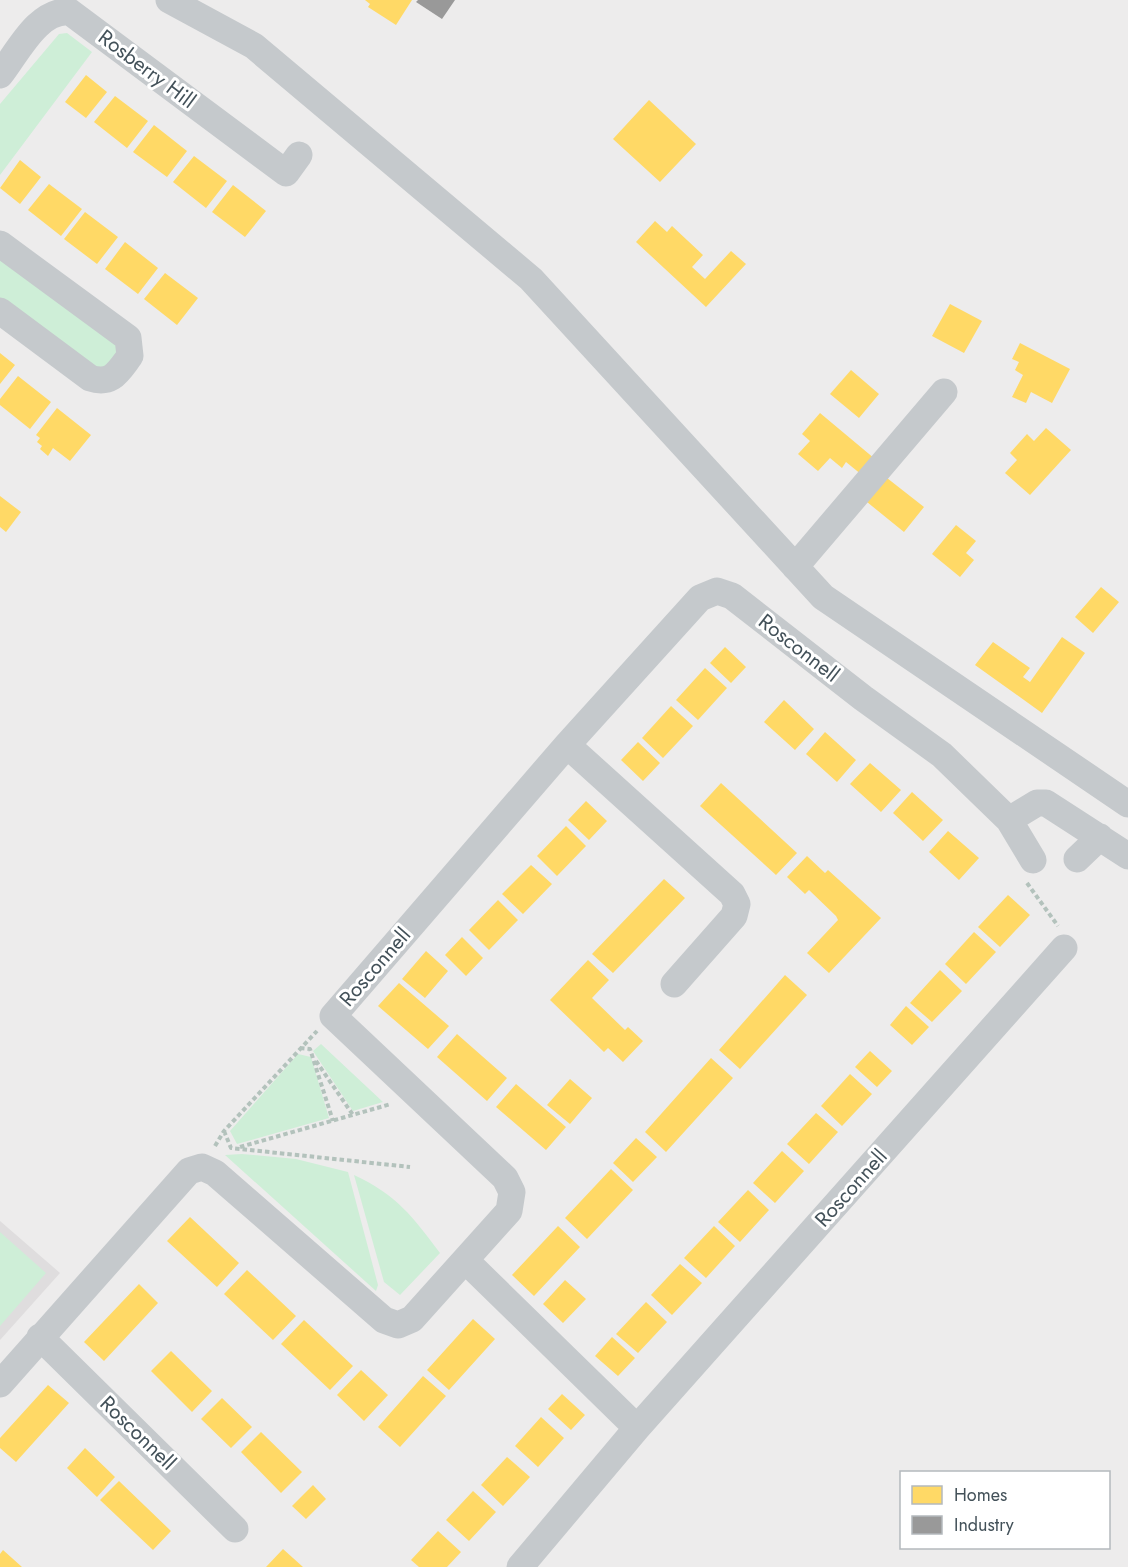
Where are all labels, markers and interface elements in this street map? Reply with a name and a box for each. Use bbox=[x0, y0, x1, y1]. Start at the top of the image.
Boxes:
street label: Rosberry Hill bbox=[92, 22, 202, 116]
street label: Rosconnell bbox=[752, 607, 846, 689]
street label: Rosconnell bbox=[332, 921, 418, 1013]
street label: Rosconnell bbox=[808, 1142, 894, 1234]
street label: Rosconnell bbox=[93, 1389, 183, 1477]
legend bbox=[900, 1471, 1110, 1549]
text: Homes bbox=[954, 1482, 1007, 1508]
text: Industry bbox=[954, 1512, 1014, 1538]

